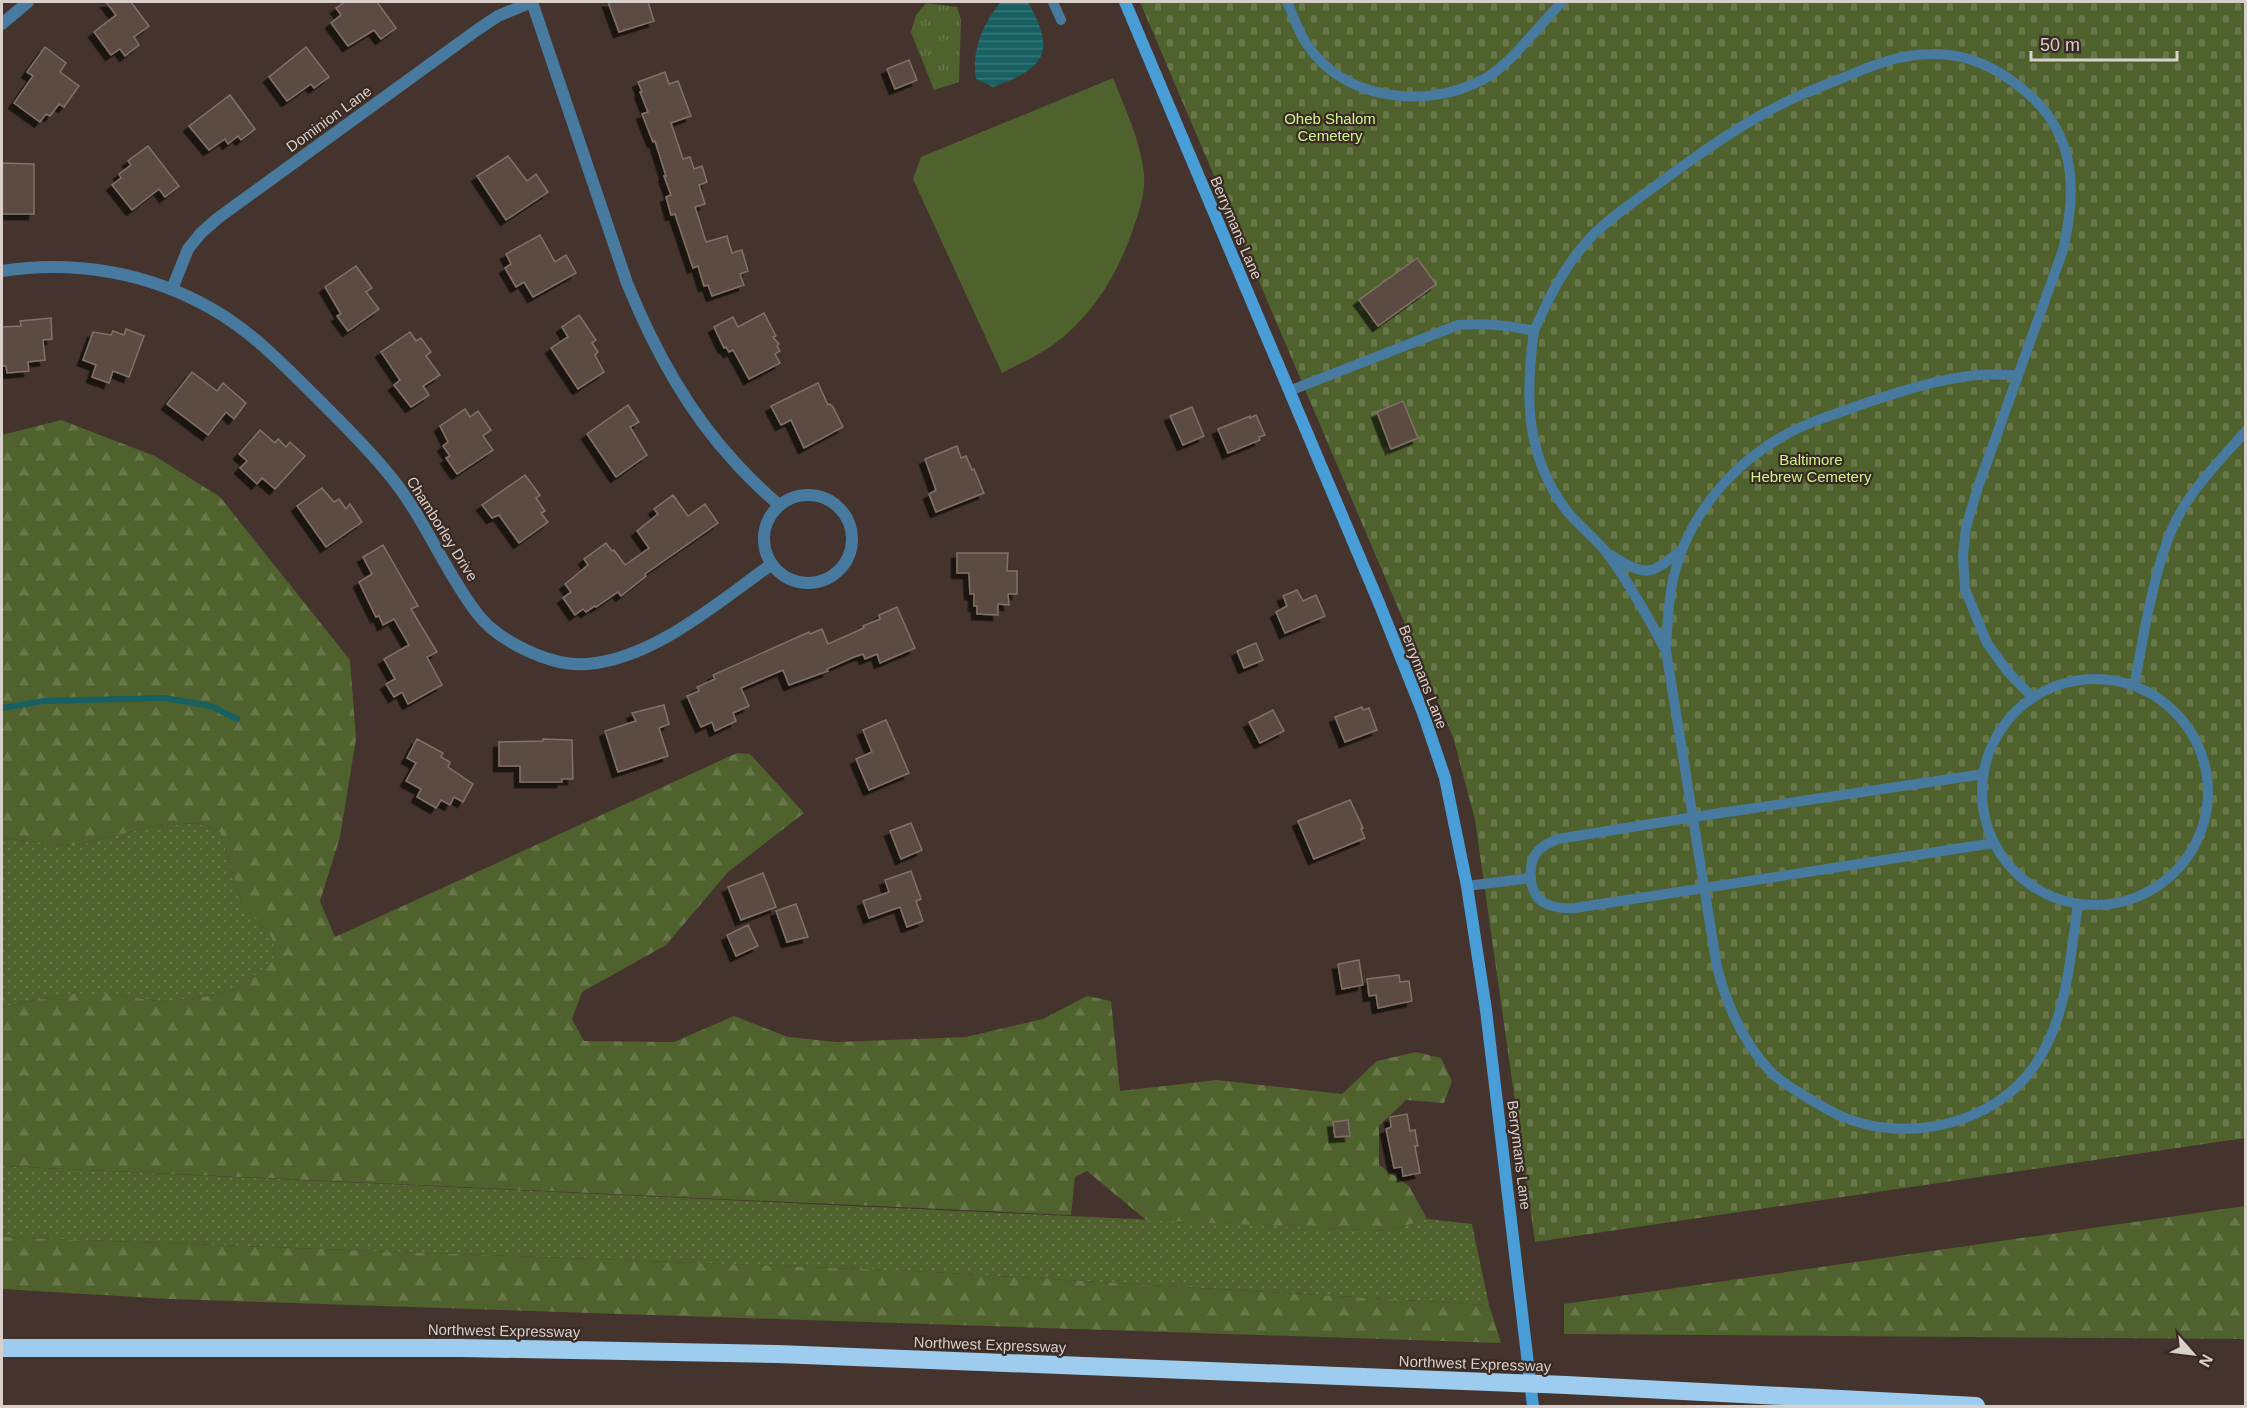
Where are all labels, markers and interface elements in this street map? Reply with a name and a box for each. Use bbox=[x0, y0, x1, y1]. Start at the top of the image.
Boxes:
scale bar bbox=[2031, 24, 2176, 62]
text: 50 m bbox=[2040, 35, 2080, 55]
street label: Dominion Lane bbox=[283, 82, 375, 155]
park label: Oheb Shalom Cemetery bbox=[1284, 110, 1376, 144]
street label: Berrymans Lane bbox=[1207, 174, 1266, 282]
park label: Baltimore Hebrew Cemetery bbox=[1751, 451, 1872, 485]
street label: Chamborley Drive bbox=[403, 473, 481, 584]
street label: Berrymans Lane bbox=[1396, 622, 1451, 731]
street label: Berrymans Lane bbox=[1504, 1099, 1535, 1211]
street label: Northwest Expressway bbox=[428, 1321, 581, 1340]
north arrow bbox=[2163, 1324, 2223, 1384]
street label: Northwest Expressway bbox=[913, 1333, 1067, 1356]
street label: Northwest Expressway bbox=[1398, 1352, 1552, 1375]
text: N bbox=[2196, 1352, 2216, 1370]

